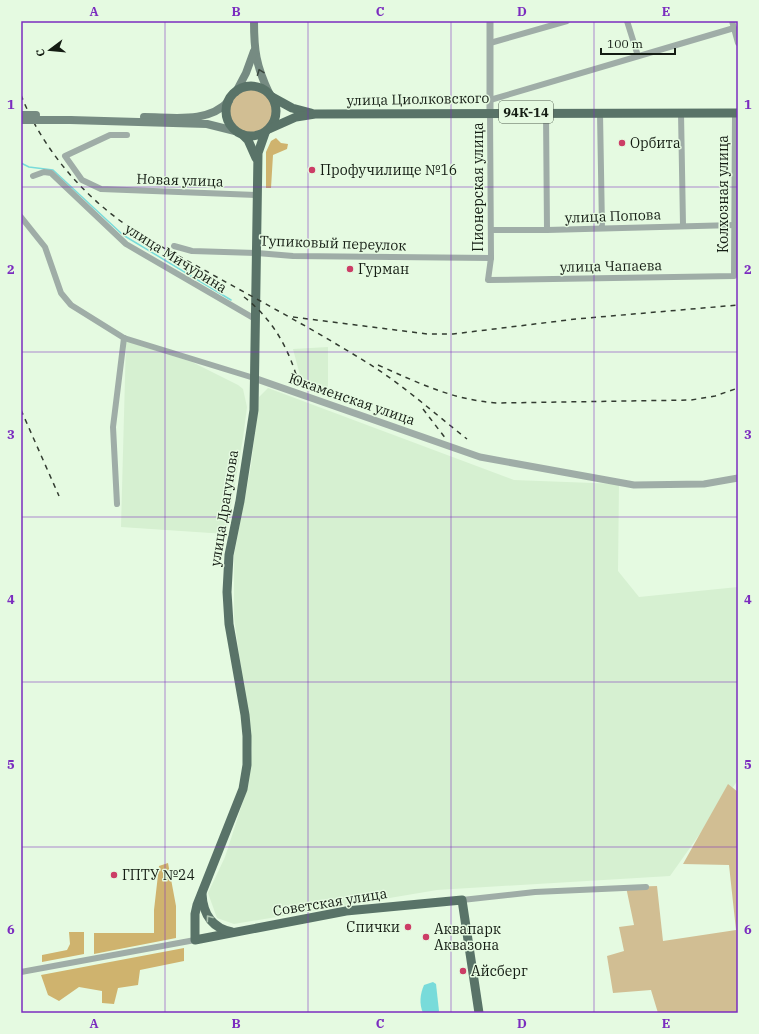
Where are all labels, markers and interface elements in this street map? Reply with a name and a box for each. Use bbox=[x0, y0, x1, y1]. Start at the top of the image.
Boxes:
text: A bbox=[89, 3, 99, 20]
text: B bbox=[231, 3, 241, 20]
text: C bbox=[376, 3, 385, 20]
text: D bbox=[517, 3, 527, 20]
text: E bbox=[662, 3, 670, 20]
north arrow bbox=[30, 30, 70, 70]
scale bar bbox=[601, 30, 675, 56]
text: 100 m bbox=[607, 36, 643, 51]
text: С bbox=[33, 47, 48, 58]
one-way arrow bbox=[256, 69, 264, 76]
street label: улица Циолковского bbox=[346, 89, 490, 109]
text: 1 bbox=[7, 96, 15, 113]
text: 1 bbox=[744, 96, 752, 113]
road number: 94К-14 bbox=[499, 101, 553, 123]
street label: Пионерская улица bbox=[469, 122, 487, 252]
place label: Орбита bbox=[630, 134, 681, 152]
street label: Колхозная улица bbox=[714, 135, 732, 253]
marker: Орбита bbox=[617, 138, 627, 148]
place label: Профучилище №16 bbox=[320, 161, 457, 179]
marker: Профучилище №16 bbox=[307, 165, 317, 175]
street label: Новая улица bbox=[136, 169, 224, 191]
street label: улица Попова bbox=[565, 205, 662, 227]
street label: улица Мичурина bbox=[122, 219, 231, 297]
street label: Тупиковый переулок bbox=[259, 231, 407, 255]
street label: улица Чапаева bbox=[560, 256, 663, 276]
place label: Гурман bbox=[358, 260, 409, 278]
text: 2 bbox=[7, 261, 15, 278]
text: 2 bbox=[744, 261, 752, 278]
marker: Гурман bbox=[345, 264, 355, 274]
street label: Юкаменская улица bbox=[286, 369, 418, 429]
text: 3 bbox=[7, 426, 15, 443]
text: 3 bbox=[744, 426, 752, 443]
street label: улица Драгунова bbox=[206, 448, 242, 568]
text: 4 bbox=[7, 591, 15, 608]
text: 4 bbox=[744, 591, 752, 608]
text: 5 bbox=[7, 756, 15, 773]
text: 5 bbox=[744, 756, 752, 773]
place label: ГПТУ №24 bbox=[122, 866, 195, 884]
marker: ГПТУ №24 bbox=[109, 870, 119, 880]
street label: Советская улица bbox=[272, 884, 389, 920]
one-way arrow bbox=[207, 916, 214, 923]
place label: Спички bbox=[346, 918, 400, 936]
place label: Аквапарк Аквазона bbox=[434, 920, 501, 954]
text: 6 bbox=[7, 921, 15, 938]
text: 6 bbox=[744, 921, 752, 938]
marker: Спички bbox=[403, 922, 413, 932]
marker: Аквапарк Аквазона bbox=[421, 932, 431, 942]
place label: Айсберг bbox=[471, 962, 528, 980]
marker: Айсберг bbox=[458, 966, 468, 976]
text: A bbox=[89, 1015, 99, 1032]
text: B bbox=[231, 1015, 241, 1032]
text: C bbox=[376, 1015, 385, 1032]
text: D bbox=[517, 1015, 527, 1032]
text: E bbox=[662, 1015, 670, 1032]

